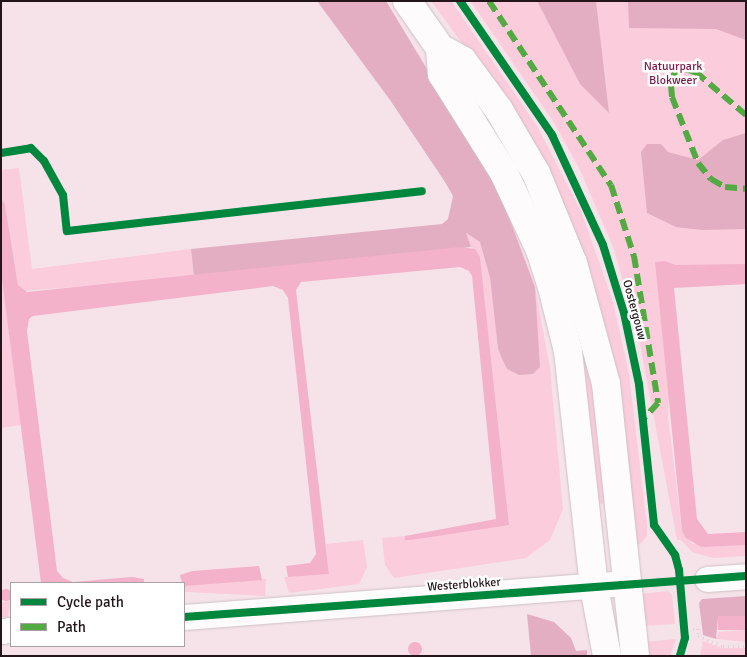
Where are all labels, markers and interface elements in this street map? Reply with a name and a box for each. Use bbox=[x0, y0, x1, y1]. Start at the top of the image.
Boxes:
park label: Natuurpark Blokweer bbox=[644, 60, 702, 88]
street label: Oostergouw bbox=[619, 278, 649, 342]
street label: Westerblokker bbox=[427, 575, 501, 595]
legend bbox=[10, 582, 185, 647]
text: Cycle path bbox=[57, 593, 124, 611]
text: Path bbox=[57, 618, 86, 636]

